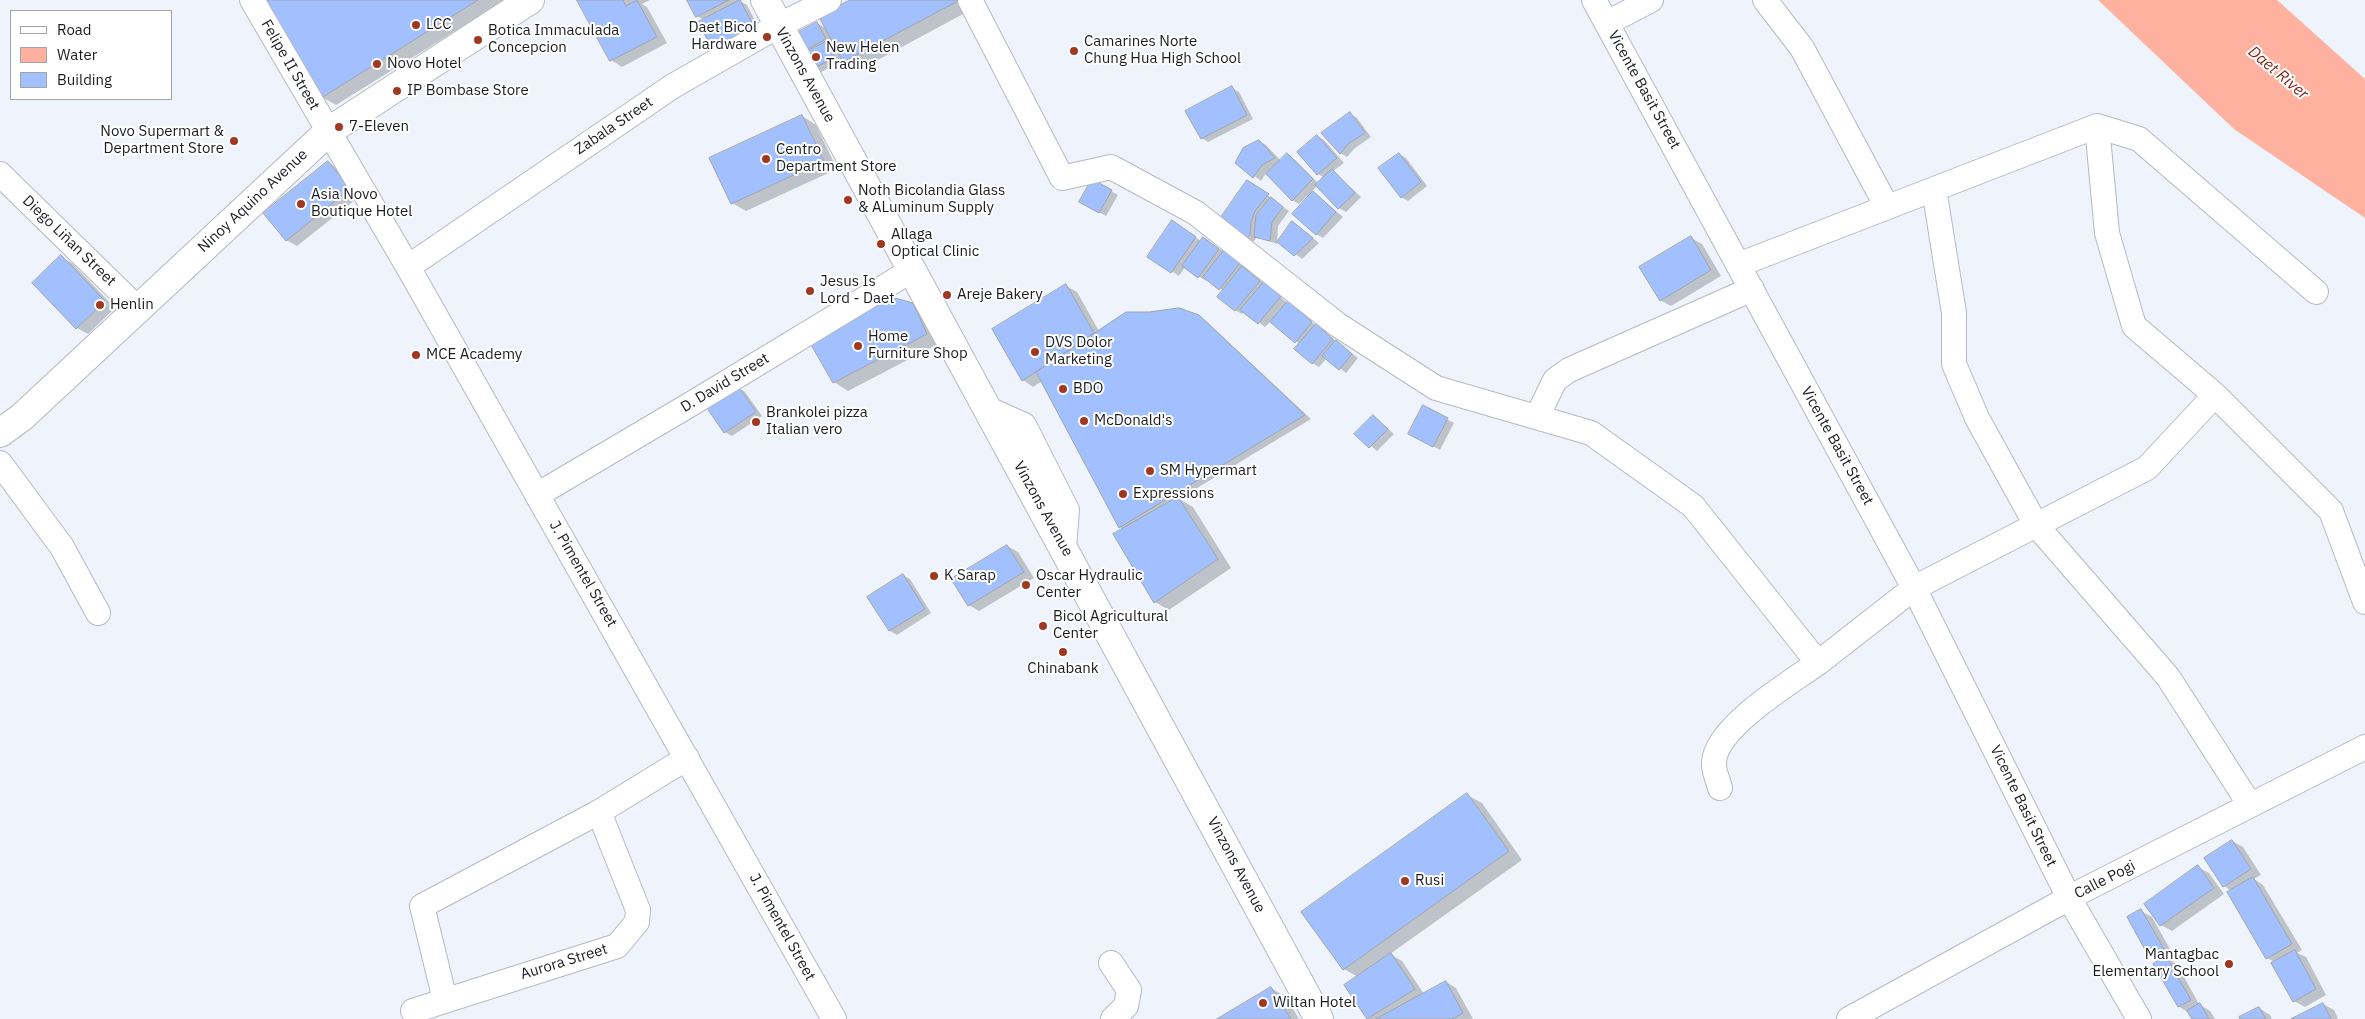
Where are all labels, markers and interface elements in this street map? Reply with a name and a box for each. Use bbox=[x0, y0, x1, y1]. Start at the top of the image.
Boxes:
legend bbox=[10, 10, 172, 100]
place label: LCC bbox=[426, 16, 451, 34]
street label: Felipe II Street bbox=[257, 17, 323, 113]
marker: LCC bbox=[410, 19, 422, 31]
place label: Daet Bicol Hardware bbox=[688, 19, 757, 54]
text: Road bbox=[57, 20, 92, 39]
place label: Botica Immaculada Concepcion bbox=[488, 22, 619, 57]
street label: Vinzons Avenue bbox=[771, 24, 839, 126]
street label: Vicente Basit Street bbox=[1604, 28, 1684, 152]
marker: Daet Bicol Hardware bbox=[761, 31, 773, 43]
place label: Camarines Norte Chung Hua High School bbox=[1084, 33, 1241, 68]
marker: Botica Immaculada Concepcion bbox=[472, 34, 484, 46]
place label: New Helen Trading bbox=[826, 39, 899, 74]
water label: Daet River bbox=[2244, 42, 2312, 104]
text: Water bbox=[57, 45, 97, 64]
marker: Camarines Norte Chung Hua High School bbox=[1068, 45, 1080, 57]
marker: New Helen Trading bbox=[810, 51, 822, 63]
place label: Novo Hotel bbox=[387, 55, 462, 73]
marker: Novo Hotel bbox=[371, 58, 383, 70]
text: Building bbox=[57, 70, 112, 89]
place label: IP Bombase Store bbox=[407, 82, 529, 100]
marker: IP Bombase Store bbox=[391, 85, 403, 97]
street label: Zabala Street bbox=[572, 93, 656, 159]
place label: 7-Eleven bbox=[349, 118, 409, 136]
marker: 7-Eleven bbox=[333, 121, 345, 133]
place label: Novo Supermart & Department Store bbox=[100, 123, 224, 158]
marker: Novo Supermart & Department Store bbox=[228, 135, 240, 147]
place label: Centro Department Store bbox=[776, 141, 896, 176]
street label: Ninoy Aquino Avenue bbox=[194, 146, 312, 256]
marker: Centro Department Store bbox=[760, 153, 772, 165]
place label: Noth Bicolandia Glass & ALuminum Supply bbox=[858, 182, 1005, 217]
place label: Asia Novo Boutique Hotel bbox=[311, 186, 412, 221]
street label: Diego Liñan Street bbox=[19, 192, 119, 290]
marker: Noth Bicolandia Glass & ALuminum Supply bbox=[842, 194, 854, 206]
marker: Asia Novo Boutique Hotel bbox=[295, 198, 307, 210]
place label: Allaga Optical Clinic bbox=[891, 226, 979, 261]
marker: Allaga Optical Clinic bbox=[875, 238, 887, 250]
place label: Jesus Is Lord - Daet bbox=[820, 273, 895, 308]
marker: Jesus Is Lord - Daet bbox=[804, 285, 816, 297]
place label: Areje Bakery bbox=[957, 286, 1043, 304]
marker: Areje Bakery bbox=[941, 289, 953, 301]
place label: Henlin bbox=[110, 296, 154, 314]
marker: Henlin bbox=[94, 299, 106, 311]
place label: Home Furniture Shop bbox=[868, 328, 968, 363]
place label: DVS Dolor Marketing bbox=[1045, 334, 1113, 369]
marker: Home Furniture Shop bbox=[852, 340, 864, 352]
place label: MCE Academy bbox=[426, 346, 522, 364]
marker: DVS Dolor Marketing bbox=[1029, 346, 1041, 358]
marker: MCE Academy bbox=[410, 349, 422, 361]
street label: D. David Street bbox=[678, 350, 772, 416]
place label: BDO bbox=[1073, 380, 1103, 398]
marker: BDO bbox=[1057, 383, 1069, 395]
street label: Vicente Basit Street bbox=[1797, 384, 1877, 508]
place label: Brankolei pizza Italian vero bbox=[766, 404, 868, 439]
place label: McDonald's bbox=[1094, 412, 1172, 430]
marker: McDonald's bbox=[1078, 415, 1090, 427]
marker: Brankolei pizza Italian vero bbox=[750, 416, 762, 428]
street label: Vinzons Avenue bbox=[1009, 458, 1077, 560]
place label: SM Hypermart bbox=[1160, 462, 1257, 480]
marker: SM Hypermart bbox=[1144, 465, 1156, 477]
place label: Expressions bbox=[1133, 485, 1214, 503]
marker: Expressions bbox=[1117, 488, 1129, 500]
street label: J. Pimentel Street bbox=[545, 518, 621, 630]
place label: K Sarap bbox=[944, 567, 996, 585]
place label: Oscar Hydraulic Center bbox=[1036, 567, 1143, 602]
marker: K Sarap bbox=[928, 570, 940, 582]
marker: Oscar Hydraulic Center bbox=[1020, 579, 1032, 591]
place label: Bicol Agricultural Center bbox=[1053, 608, 1168, 643]
marker: Bicol Agricultural Center bbox=[1037, 620, 1049, 632]
marker: Chinabank bbox=[1057, 646, 1069, 658]
place label: Chinabank bbox=[1027, 660, 1099, 678]
street label: Vicente Basit Street bbox=[1986, 742, 2060, 870]
street label: Vinzons Avenue bbox=[1203, 814, 1269, 916]
street label: Calle Pogi bbox=[2071, 857, 2139, 903]
street label: J. Pimentel Street bbox=[745, 870, 819, 984]
place label: Rusi bbox=[1415, 872, 1444, 890]
marker: Rusi bbox=[1399, 875, 1411, 887]
street label: Aurora Street bbox=[518, 940, 610, 984]
place label: Mantagbac Elementary School bbox=[2092, 946, 2219, 981]
marker: Mantagbac Elementary School bbox=[2223, 958, 2235, 970]
place label: Wiltan Hotel bbox=[1273, 994, 1356, 1012]
marker: Wiltan Hotel bbox=[1257, 997, 1269, 1009]

